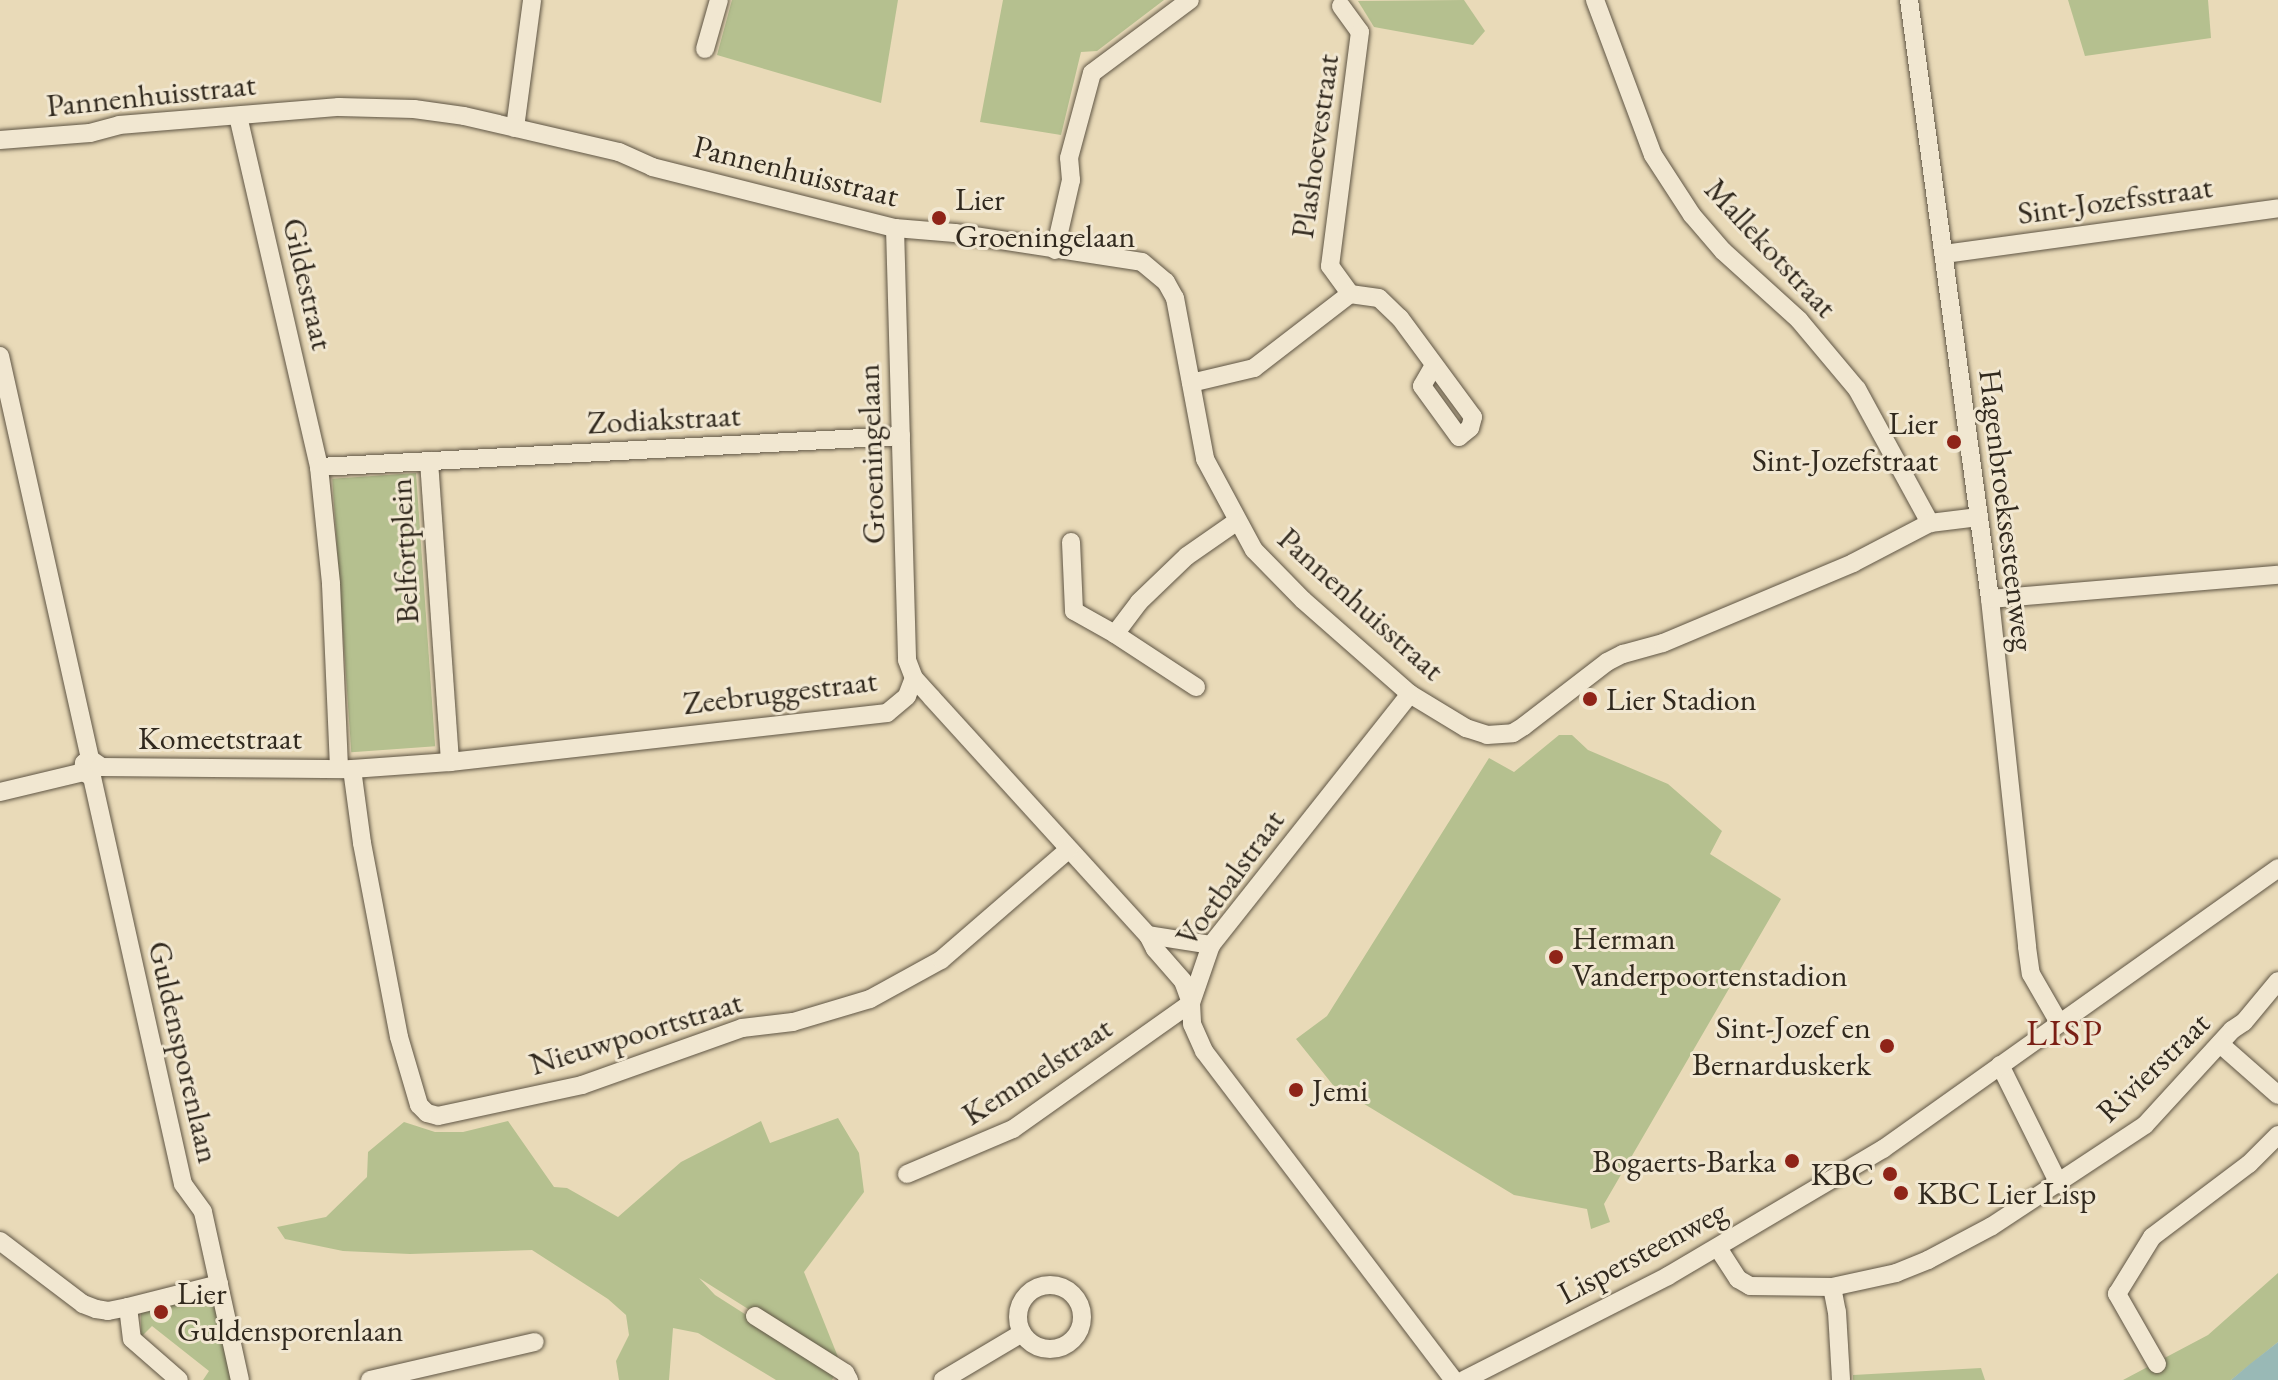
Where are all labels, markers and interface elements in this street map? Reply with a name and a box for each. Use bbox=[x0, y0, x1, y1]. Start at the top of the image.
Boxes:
street label: Plashoevestraat bbox=[1283, 51, 1347, 241]
street label: Pannenhuisstraat bbox=[44, 65, 258, 125]
street label: Pannenhuisstraat bbox=[689, 127, 903, 215]
street label: Sint-Jozefsstraat bbox=[2015, 167, 2215, 233]
street label: Mallekotstraat bbox=[1697, 170, 1845, 326]
place label: Lier Groeningelaan bbox=[955, 181, 1135, 256]
marker: Lier Groeningelaan bbox=[930, 209, 948, 227]
street label: Gildestraat bbox=[274, 214, 342, 354]
street label: Groeningelaan bbox=[849, 363, 893, 545]
street label: Hagenbroeksesteenweg bbox=[1971, 367, 2043, 653]
street label: Zodiakstraat bbox=[586, 396, 742, 442]
place label: Lier Sint-Jozefstraat bbox=[1752, 405, 1938, 480]
marker: Lier Sint-Jozefstraat bbox=[1945, 433, 1963, 451]
street label: Belfortplein bbox=[381, 477, 427, 625]
street label: Pannenhuisstraat bbox=[1270, 519, 1452, 689]
street label: Zeebruggestraat bbox=[681, 661, 879, 723]
place label: Lier Stadion bbox=[1606, 680, 1757, 718]
marker: Lier Stadion bbox=[1581, 690, 1599, 708]
street label: Komeetstraat bbox=[138, 719, 302, 757]
street label: Voetbalstraat bbox=[1168, 802, 1292, 954]
place label: Herman Vanderpoortenstadion bbox=[1572, 920, 1848, 995]
street label: Guldensporenlaan bbox=[140, 937, 228, 1167]
marker: Herman Vanderpoortenstadion bbox=[1547, 948, 1565, 966]
street label: Nieuwpoortstraat bbox=[525, 982, 747, 1084]
street label: Rivierstraat bbox=[2088, 1004, 2218, 1130]
street label: Kemmelstraat bbox=[955, 1008, 1119, 1134]
place label: Sint-Jozef en Bernarduskerk bbox=[1692, 1009, 1871, 1084]
district label: LISP bbox=[2026, 1011, 2104, 1055]
marker: Sint-Jozef en Bernarduskerk bbox=[1878, 1037, 1896, 1055]
place label: Jemi bbox=[1312, 1071, 1368, 1109]
marker: Jemi bbox=[1287, 1081, 1305, 1099]
place label: Bogaerts-Barka bbox=[1592, 1142, 1776, 1180]
marker: Bogaerts-Barka bbox=[1783, 1152, 1801, 1170]
place label: KBC bbox=[1811, 1155, 1874, 1193]
marker: KBC bbox=[1881, 1165, 1899, 1183]
place label: KBC Lier Lisp bbox=[1917, 1174, 2096, 1212]
marker: KBC Lier Lisp bbox=[1892, 1184, 1910, 1202]
street label: Lispersteenweg bbox=[1551, 1192, 1733, 1312]
place label: Lier Guldensporenlaan bbox=[177, 1275, 403, 1350]
marker: Lier Guldensporenlaan bbox=[152, 1303, 170, 1321]

